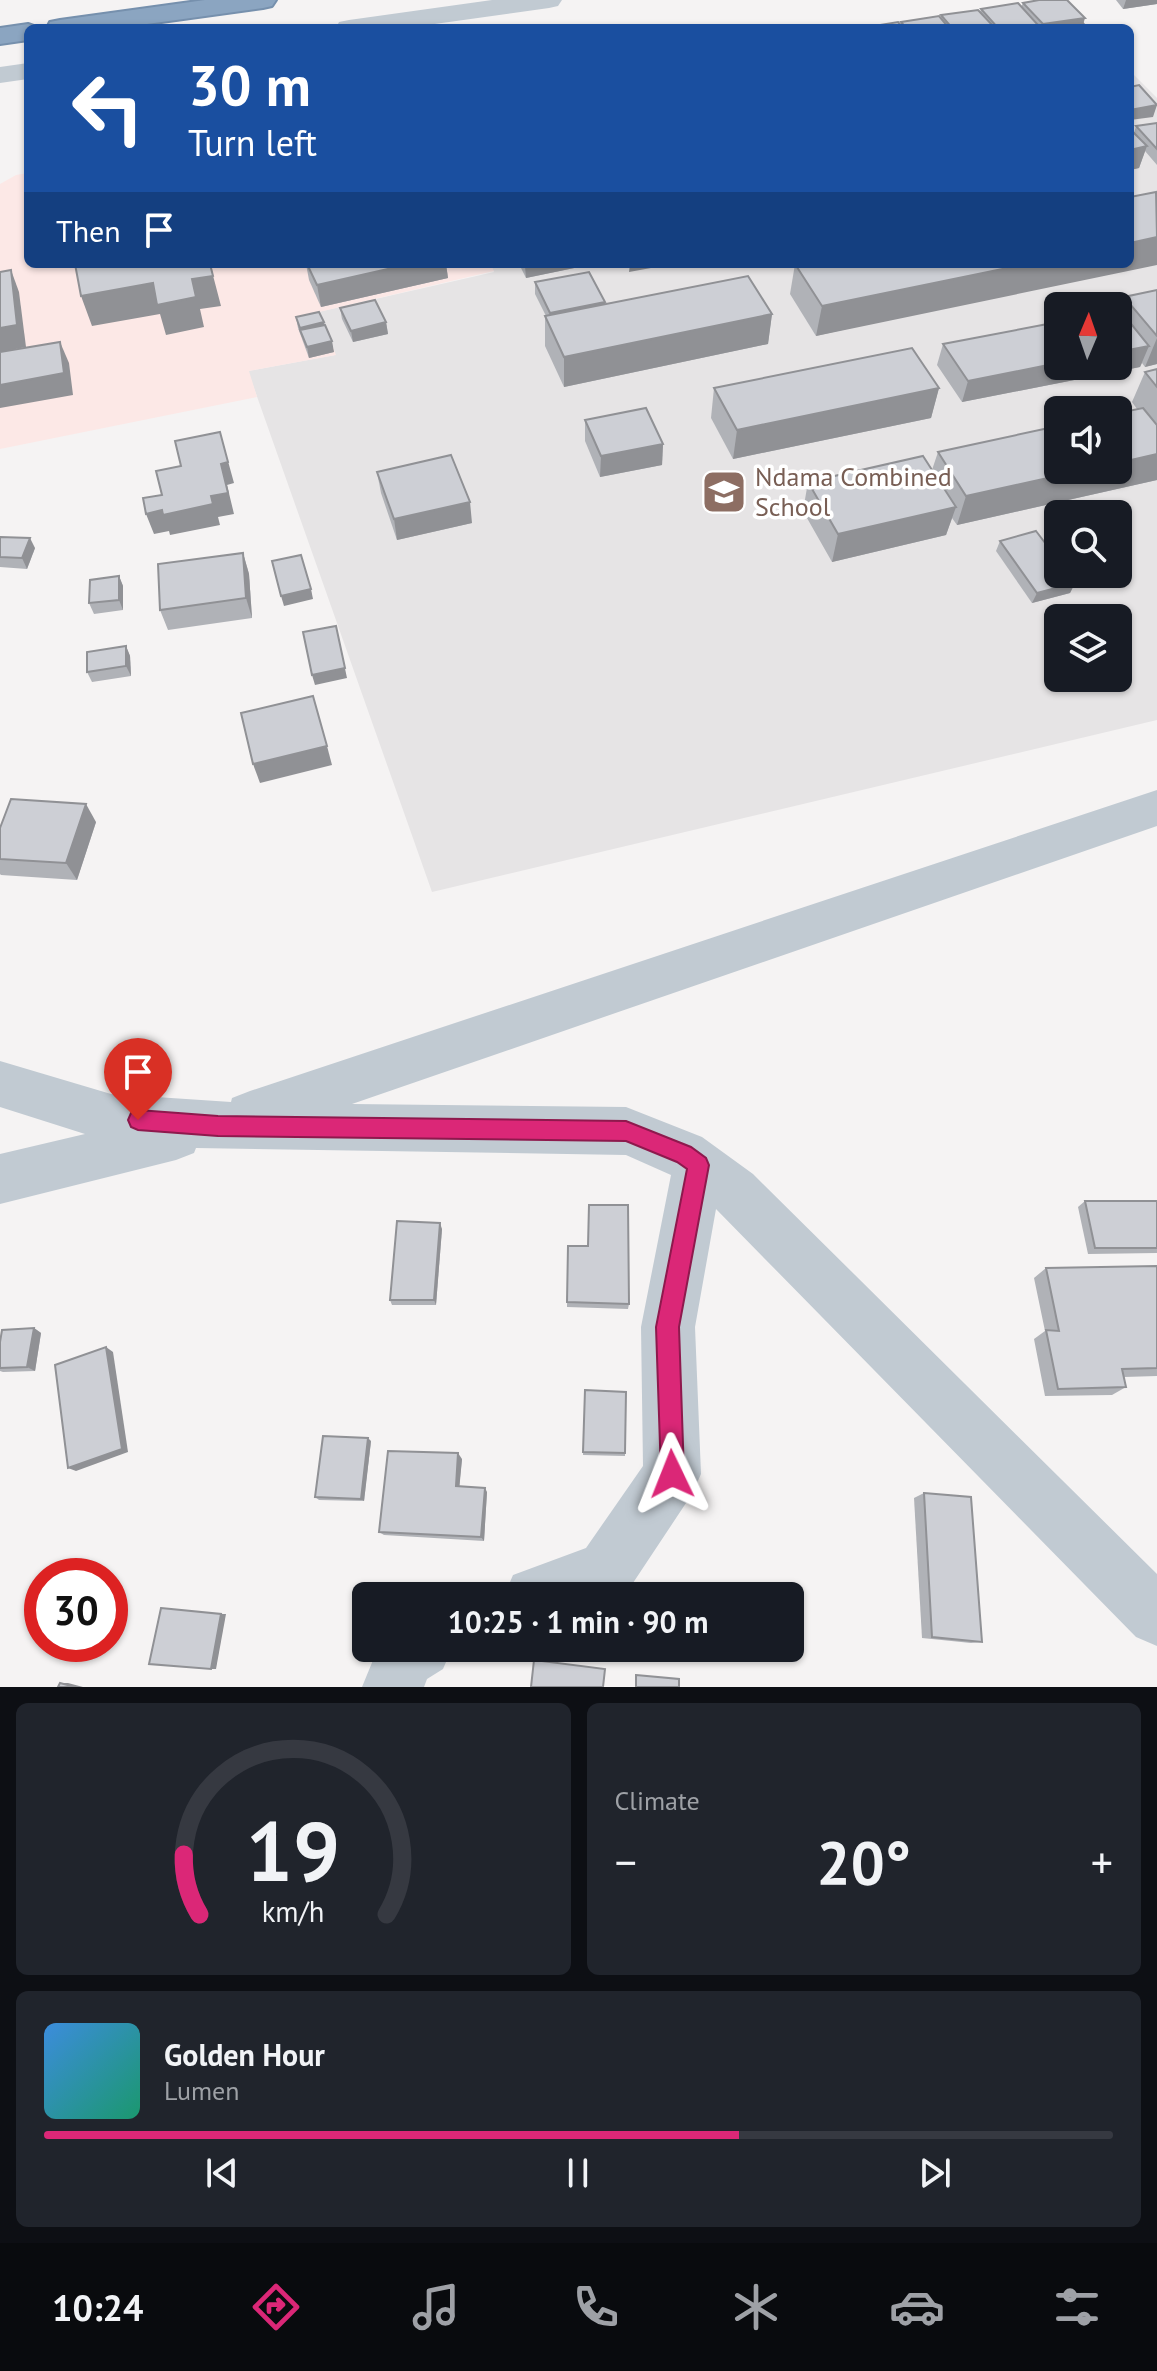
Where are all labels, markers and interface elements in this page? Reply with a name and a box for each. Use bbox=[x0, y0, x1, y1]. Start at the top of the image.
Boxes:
text: 30 m bbox=[188, 49, 311, 121]
icon: left bbox=[56, 56, 160, 160]
text: Turn left bbox=[188, 119, 317, 166]
icon: arrive bbox=[137, 208, 181, 252]
text: Then bbox=[56, 211, 121, 250]
north arrow bbox=[1044, 292, 1132, 380]
map controls bbox=[1044, 292, 1132, 692]
button: sound bbox=[1044, 396, 1132, 484]
place label: Ndama Combined School bbox=[755, 460, 952, 523]
school or university icon: Ndama Combined School bbox=[700, 468, 748, 516]
button: search bbox=[1044, 500, 1132, 588]
button: layers bbox=[1044, 604, 1132, 692]
pin bbox=[104, 1038, 172, 1120]
icon: arrive bbox=[116, 1050, 160, 1094]
position arrow bbox=[630, 1432, 714, 1516]
speed limit sign: 30 bbox=[24, 1558, 128, 1662]
text: 10:25 · 1 min · 90 m bbox=[448, 1602, 708, 1641]
text: Climate bbox=[615, 1784, 700, 1817]
text: 19 bbox=[246, 1796, 340, 1904]
text: 20° bbox=[817, 1823, 911, 1901]
text: − bbox=[615, 1833, 637, 1890]
text: + bbox=[1091, 1833, 1113, 1890]
text: km/h bbox=[262, 1893, 325, 1930]
text: Golden Hour bbox=[164, 2035, 325, 2074]
text: Lumen bbox=[164, 2074, 239, 2107]
icon: previous bbox=[200, 2151, 244, 2195]
icon: pause bbox=[556, 2151, 600, 2195]
icon: next bbox=[913, 2151, 957, 2195]
icon: directions bbox=[248, 2279, 304, 2335]
icon: music bbox=[408, 2279, 464, 2335]
icon: phone bbox=[568, 2279, 624, 2335]
icon: climate bbox=[728, 2279, 784, 2335]
icon: car bbox=[889, 2279, 945, 2335]
icon: filters bbox=[1049, 2279, 1105, 2335]
text: 10:24 bbox=[52, 2284, 143, 2331]

